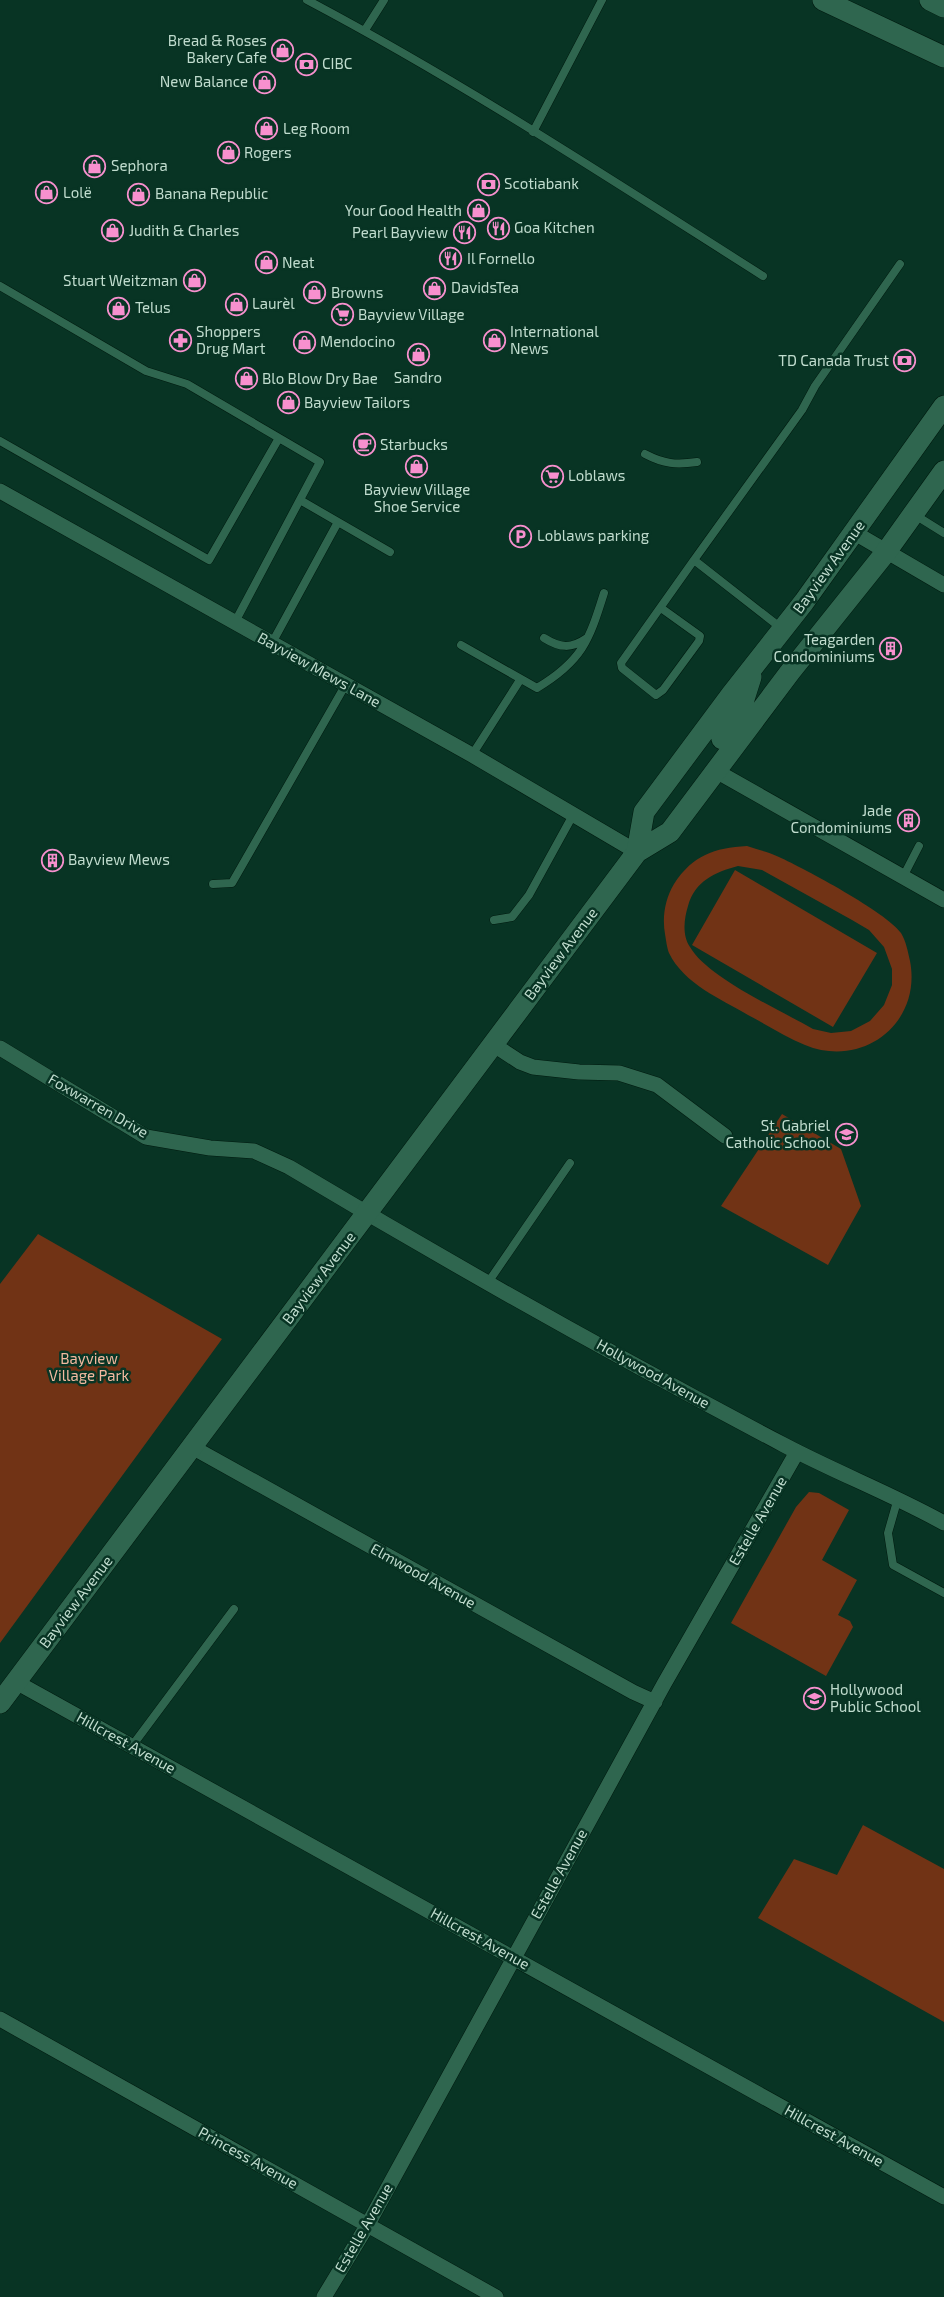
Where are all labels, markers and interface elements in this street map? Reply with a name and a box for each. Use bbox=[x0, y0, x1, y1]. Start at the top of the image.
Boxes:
place label: Bread & Roses Bakery Cafe bbox=[168, 31, 267, 66]
shop icon: Bread & Roses Bakery Cafe bbox=[271, 38, 295, 62]
bank icon: CIBC bbox=[294, 52, 318, 76]
place label: CIBC bbox=[322, 54, 353, 72]
shop icon: New Balance bbox=[252, 70, 276, 94]
place label: New Balance bbox=[160, 72, 248, 90]
shop icon: Leg Room bbox=[255, 117, 279, 141]
place label: Leg Room bbox=[283, 119, 350, 137]
shop icon: Rogers bbox=[216, 141, 240, 165]
place label: Rogers bbox=[244, 143, 292, 161]
shop icon: Sephora bbox=[83, 154, 107, 178]
place label: Sephora bbox=[111, 156, 168, 174]
bank icon: Scotiabank bbox=[476, 172, 500, 196]
place label: Scotiabank bbox=[504, 174, 579, 192]
shop icon: Lolë bbox=[35, 181, 59, 205]
shop icon: Banana Republic bbox=[127, 182, 151, 206]
place label: Lolë bbox=[63, 183, 92, 201]
place label: Banana Republic bbox=[155, 184, 268, 202]
shop icon: Your Good Health bbox=[466, 199, 490, 223]
place label: Your Good Health bbox=[345, 201, 462, 219]
restaurant icon: Goa Kitchen bbox=[486, 216, 510, 240]
place label: Goa Kitchen bbox=[514, 218, 595, 236]
shop icon: Judith & Charles bbox=[101, 219, 125, 243]
place label: Judith & Charles bbox=[129, 221, 239, 239]
restaurant icon: Pearl Bayview bbox=[452, 221, 476, 245]
place label: Pearl Bayview bbox=[352, 223, 448, 241]
restaurant icon: Il Fornello bbox=[439, 247, 463, 271]
place label: Il Fornello bbox=[467, 249, 535, 267]
shop icon: Neat bbox=[254, 251, 278, 275]
place label: Neat bbox=[282, 253, 315, 271]
shop icon: Stuart Weitzman bbox=[182, 269, 206, 293]
place label: Stuart Weitzman bbox=[63, 271, 178, 289]
shop icon: DavidsTea bbox=[423, 276, 447, 300]
place label: DavidsTea bbox=[451, 278, 519, 296]
shop icon: Browns bbox=[303, 281, 327, 305]
place label: Browns bbox=[331, 283, 383, 301]
shop icon: Laurèl bbox=[224, 292, 248, 316]
place label: Laurèl bbox=[252, 294, 295, 312]
shop icon: Telus bbox=[107, 296, 131, 320]
place label: Telus bbox=[135, 298, 171, 316]
supermarket icon: Bayview Village bbox=[330, 303, 354, 327]
place label: Bayview Village bbox=[358, 305, 465, 323]
place label: Shoppers Drug Mart bbox=[196, 322, 266, 357]
place label: International News bbox=[510, 322, 599, 357]
pharmacy icon: Shoppers Drug Mart bbox=[168, 329, 192, 353]
shop icon: International News bbox=[482, 329, 506, 353]
shop icon: Mendocino bbox=[292, 330, 316, 354]
place label: Mendocino bbox=[320, 332, 395, 350]
shop icon: Sandro bbox=[406, 343, 430, 367]
bank icon: TD Canada Trust bbox=[893, 349, 917, 373]
place label: TD Canada Trust bbox=[778, 351, 889, 369]
shop icon: Blo Blow Dry Bae bbox=[234, 367, 258, 391]
place label: Sandro bbox=[394, 368, 442, 386]
place label: Blo Blow Dry Bae bbox=[262, 369, 378, 387]
shop icon: Bayview Tailors bbox=[276, 391, 300, 415]
place label: Bayview Tailors bbox=[304, 393, 410, 411]
cafe icon: Starbucks bbox=[352, 433, 376, 457]
place label: Starbucks bbox=[380, 435, 448, 453]
shop icon: Bayview Village Shoe Service bbox=[405, 455, 429, 479]
supermarket icon: Loblaws bbox=[540, 464, 564, 488]
place label: Loblaws bbox=[568, 466, 625, 484]
place label: Bayview Village Shoe Service bbox=[364, 480, 470, 515]
street label: Bayview Avenue bbox=[788, 516, 868, 616]
parking icon: Loblaws parking bbox=[509, 524, 533, 548]
place label: Loblaws parking bbox=[537, 526, 650, 544]
street label: Bayview Mews Lane bbox=[255, 628, 384, 710]
place label: Teagarden Condominiums bbox=[773, 630, 875, 665]
building icon: Teagarden Condominiums bbox=[879, 637, 903, 661]
place label: Jade Condominiums bbox=[790, 801, 892, 836]
building icon: Jade Condominiums bbox=[896, 808, 920, 832]
building icon: Bayview Mews bbox=[40, 848, 64, 872]
place label: Bayview Mews bbox=[68, 850, 170, 868]
street label: Bayview Avenue bbox=[520, 904, 601, 1003]
street label: Foxwarren Drive bbox=[45, 1069, 152, 1141]
place label: St. Gabriel Catholic School bbox=[725, 1116, 831, 1151]
school or university icon: St. Gabriel Catholic School bbox=[834, 1123, 858, 1147]
street label: Bayview Avenue bbox=[278, 1228, 359, 1327]
street label: Hollywood Avenue bbox=[594, 1335, 713, 1412]
park label: Bayview Village Park bbox=[49, 1349, 130, 1384]
street label: Estelle Avenue bbox=[724, 1473, 790, 1568]
street label: Elmwood Avenue bbox=[368, 1539, 479, 1611]
street label: Bayview Avenue bbox=[35, 1552, 116, 1651]
place label: Hollywood Public School bbox=[830, 1680, 921, 1715]
school or university icon: Hollywood Public School bbox=[802, 1687, 826, 1711]
street label: Hillcrest Avenue bbox=[74, 1707, 179, 1777]
street label: Estelle Avenue bbox=[526, 1825, 590, 1922]
street label: Hillcrest Avenue bbox=[428, 1903, 533, 1973]
street label: Hillcrest Avenue bbox=[782, 2100, 887, 2170]
street label: Princess Avenue bbox=[196, 2122, 301, 2192]
street label: Estelle Avenue bbox=[330, 2180, 396, 2275]

